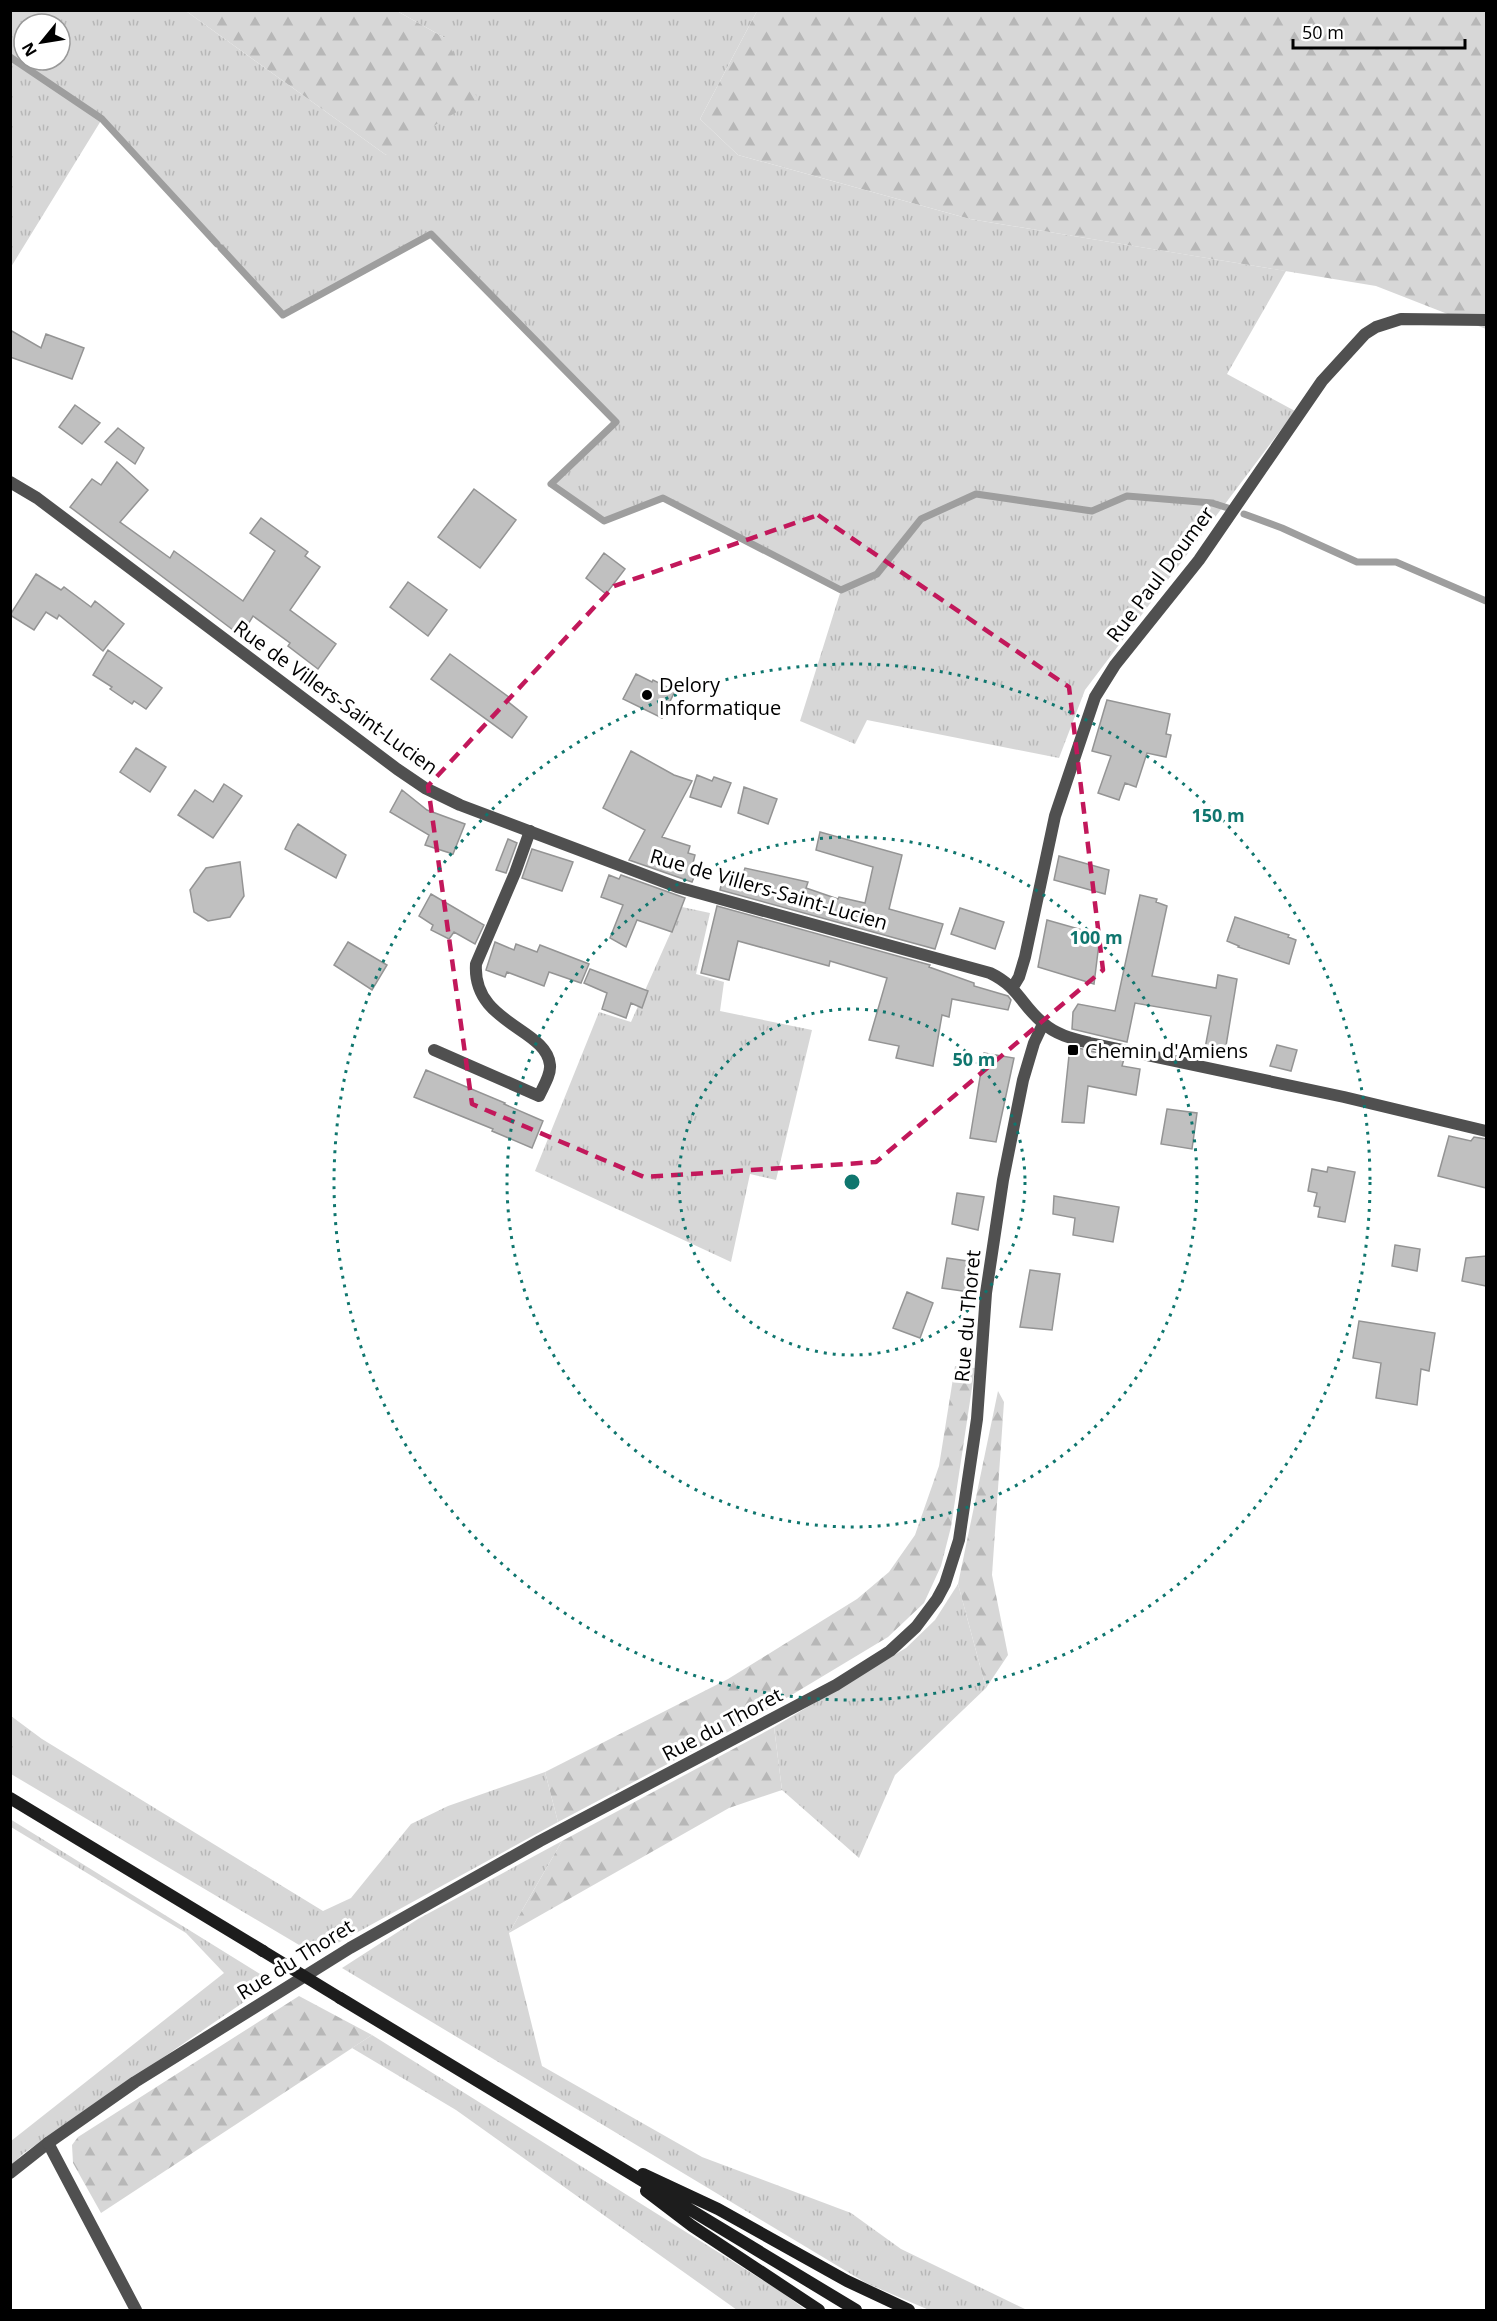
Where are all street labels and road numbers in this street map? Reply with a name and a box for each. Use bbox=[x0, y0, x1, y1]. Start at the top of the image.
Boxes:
street label: Rue Paul Doumer bbox=[1100, 501, 1220, 647]
street label: Rue de Villers-Saint-Lucien bbox=[229, 614, 443, 780]
street label: Rue de Villers-Saint-Lucien bbox=[647, 842, 891, 936]
street label: Rue du Thoret bbox=[948, 1249, 986, 1383]
street label: Rue du Thoret bbox=[657, 1681, 787, 1767]
street label: Rue du Thoret bbox=[232, 1912, 358, 2006]

